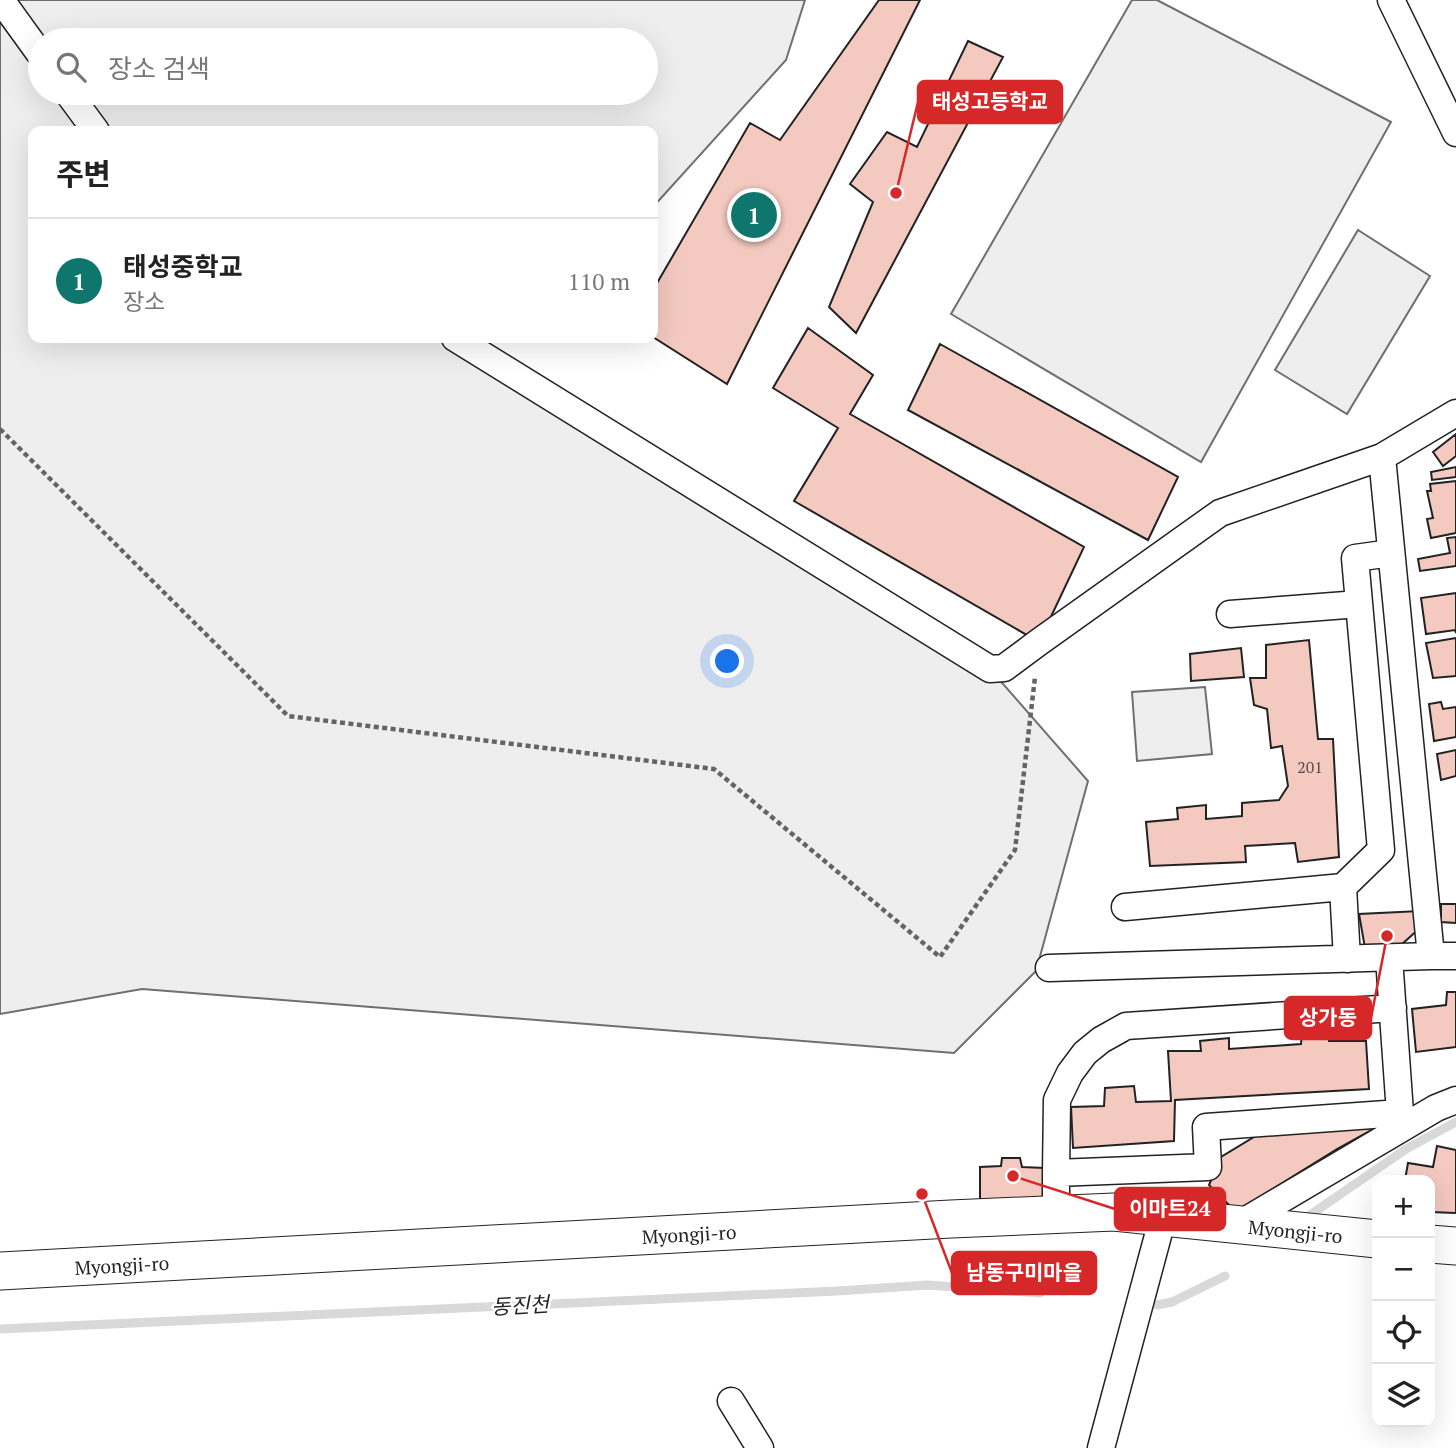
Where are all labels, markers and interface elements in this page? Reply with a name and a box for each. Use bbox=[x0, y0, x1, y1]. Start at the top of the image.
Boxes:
search box bbox=[28, 28, 658, 105]
icon: search bbox=[52, 48, 90, 86]
text: 장소 검색 bbox=[108, 51, 210, 85]
callout: 태성고등학교 bbox=[918, 81, 1062, 123]
text: 태성고등학교 bbox=[932, 87, 1048, 115]
text: 주변 bbox=[56, 154, 111, 194]
pin: 1 bbox=[731, 189, 777, 241]
text: 태성중학교 bbox=[123, 249, 243, 283]
text: 1 bbox=[73, 266, 86, 297]
text: 110 m bbox=[568, 266, 630, 297]
text: 장소 bbox=[123, 286, 165, 317]
your location bbox=[710, 644, 744, 678]
house number: 201 bbox=[1297, 756, 1323, 778]
callout: 상가동 bbox=[1285, 997, 1371, 1039]
text: 상가동 bbox=[1299, 1003, 1357, 1031]
map controls bbox=[1372, 1175, 1435, 1427]
button: + bbox=[1372, 1175, 1435, 1238]
callout: 이마트24 bbox=[1115, 1188, 1225, 1230]
text: 이마트24 bbox=[1129, 1194, 1211, 1222]
street label: Myongji-ro bbox=[1247, 1213, 1344, 1248]
street label: Myongji-ro bbox=[641, 1218, 737, 1248]
button: − bbox=[1372, 1238, 1435, 1301]
street label: Myongji-ro bbox=[74, 1249, 170, 1279]
callout: 남동구미마을 bbox=[952, 1252, 1096, 1294]
text: 남동구미마을 bbox=[966, 1258, 1082, 1286]
water label: 동진천 bbox=[490, 1289, 552, 1320]
button: locate bbox=[1372, 1301, 1435, 1364]
button: layers bbox=[1372, 1364, 1435, 1427]

